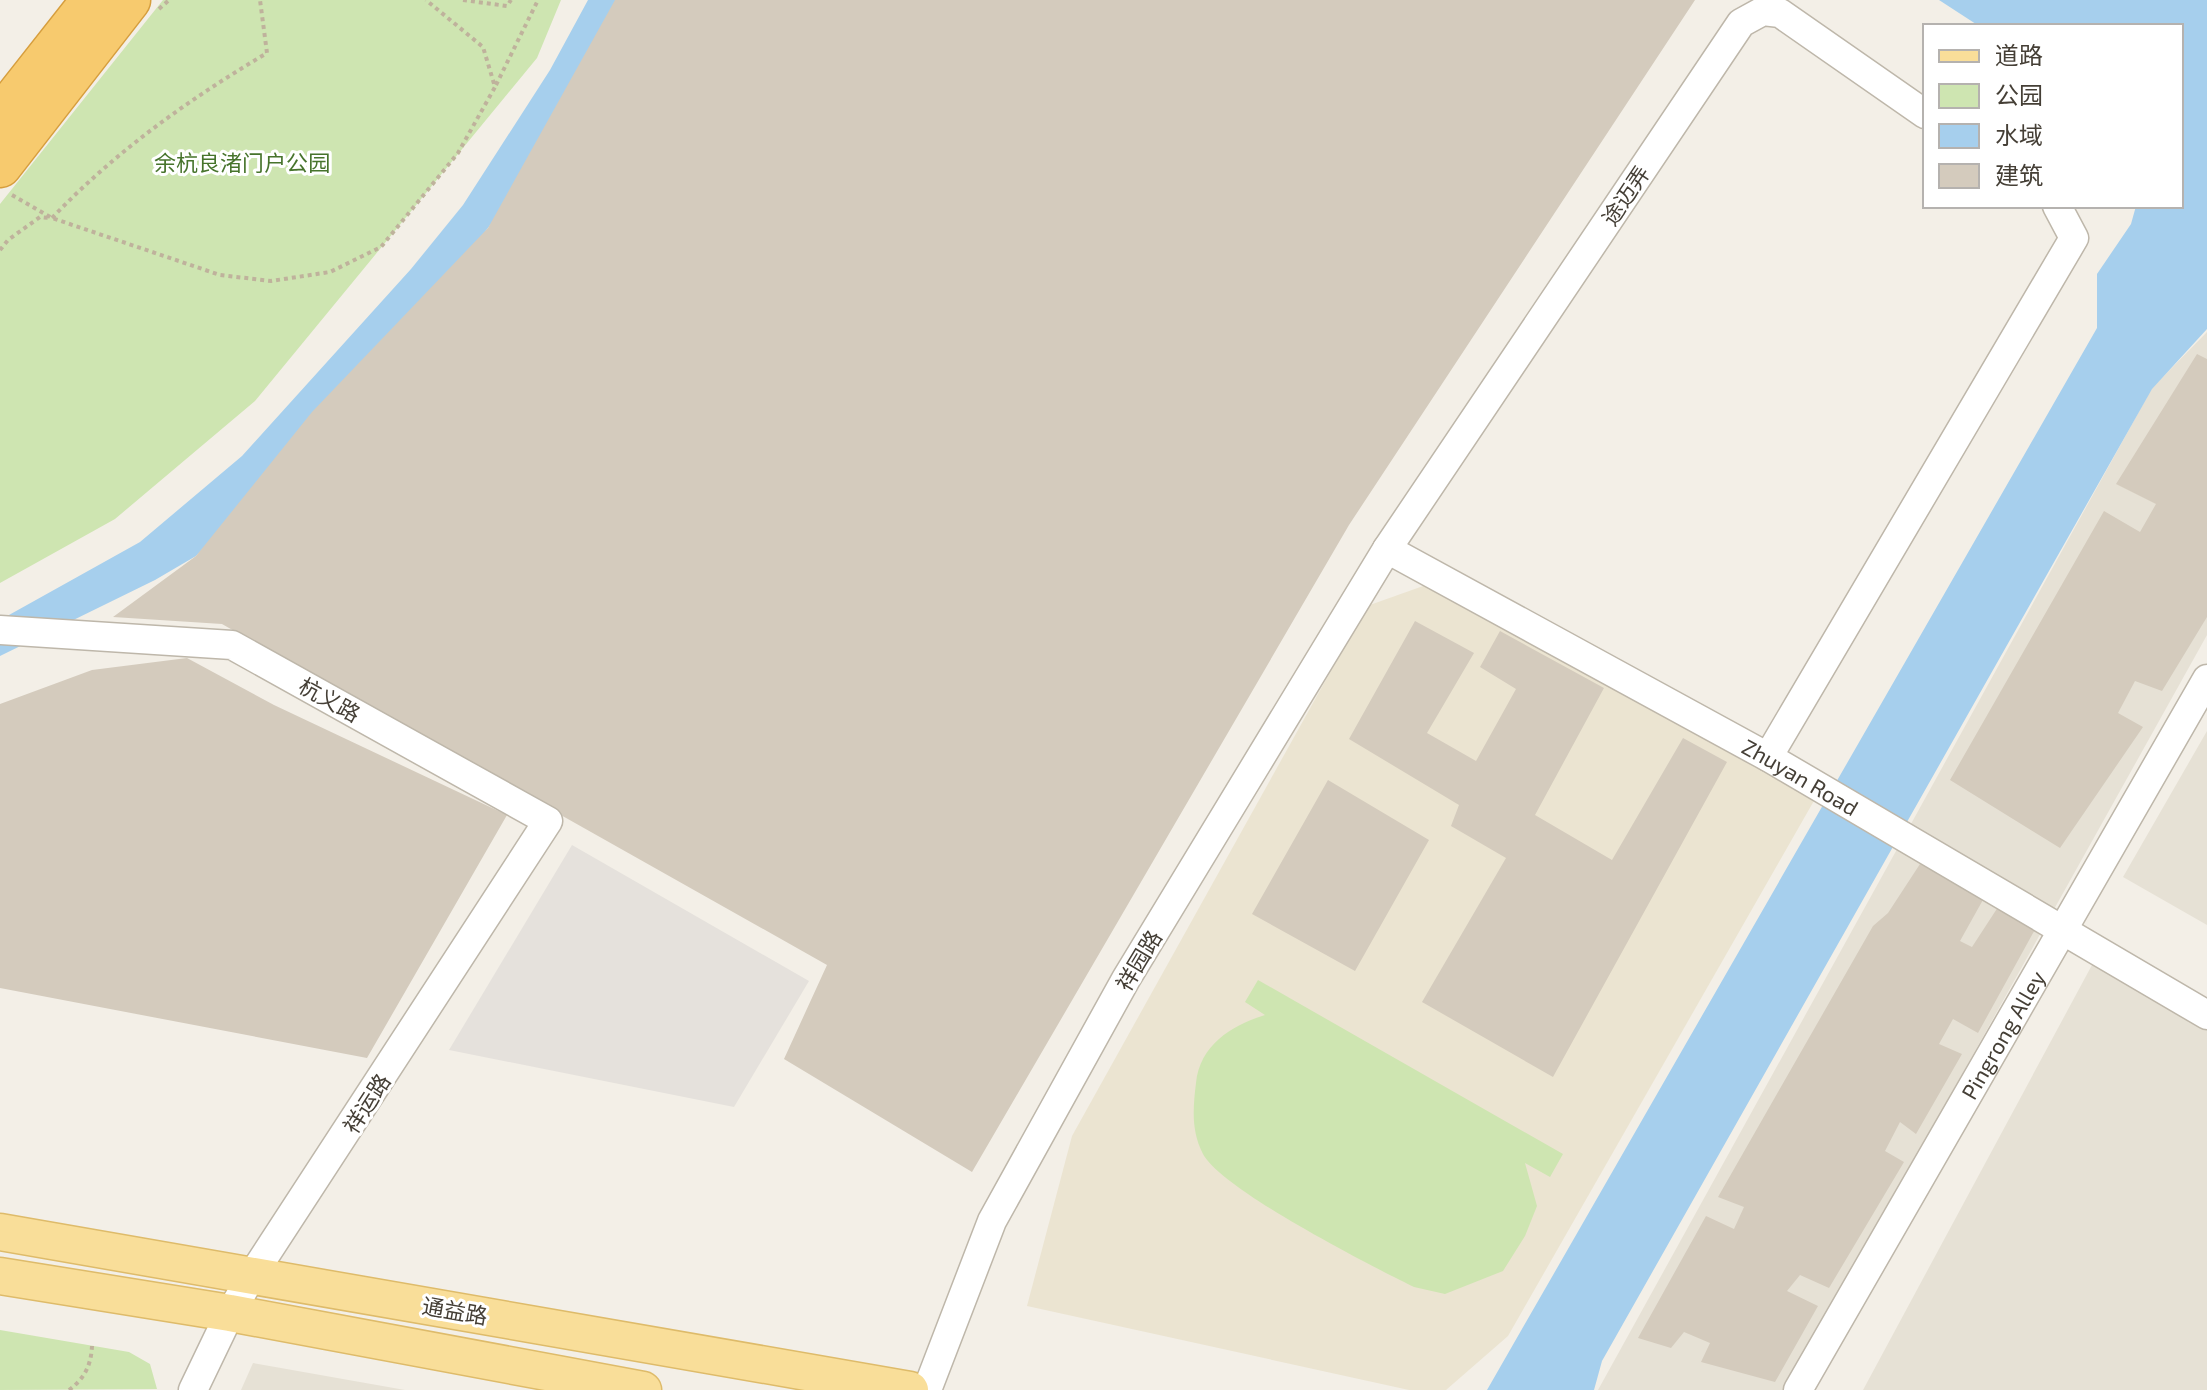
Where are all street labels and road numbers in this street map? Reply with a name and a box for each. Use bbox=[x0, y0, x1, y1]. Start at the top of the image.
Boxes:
street label: 途迈弄 bbox=[1596, 160, 1654, 230]
street label: 杭义路 bbox=[295, 672, 365, 726]
street label: Zhuyan Road bbox=[1738, 733, 1863, 820]
street label: 祥园路 bbox=[1110, 925, 1166, 995]
street label: Pingrong Alley bbox=[1955, 965, 2050, 1104]
street label: 祥运路 bbox=[337, 1068, 395, 1138]
street label: 通益路 bbox=[420, 1291, 490, 1329]

